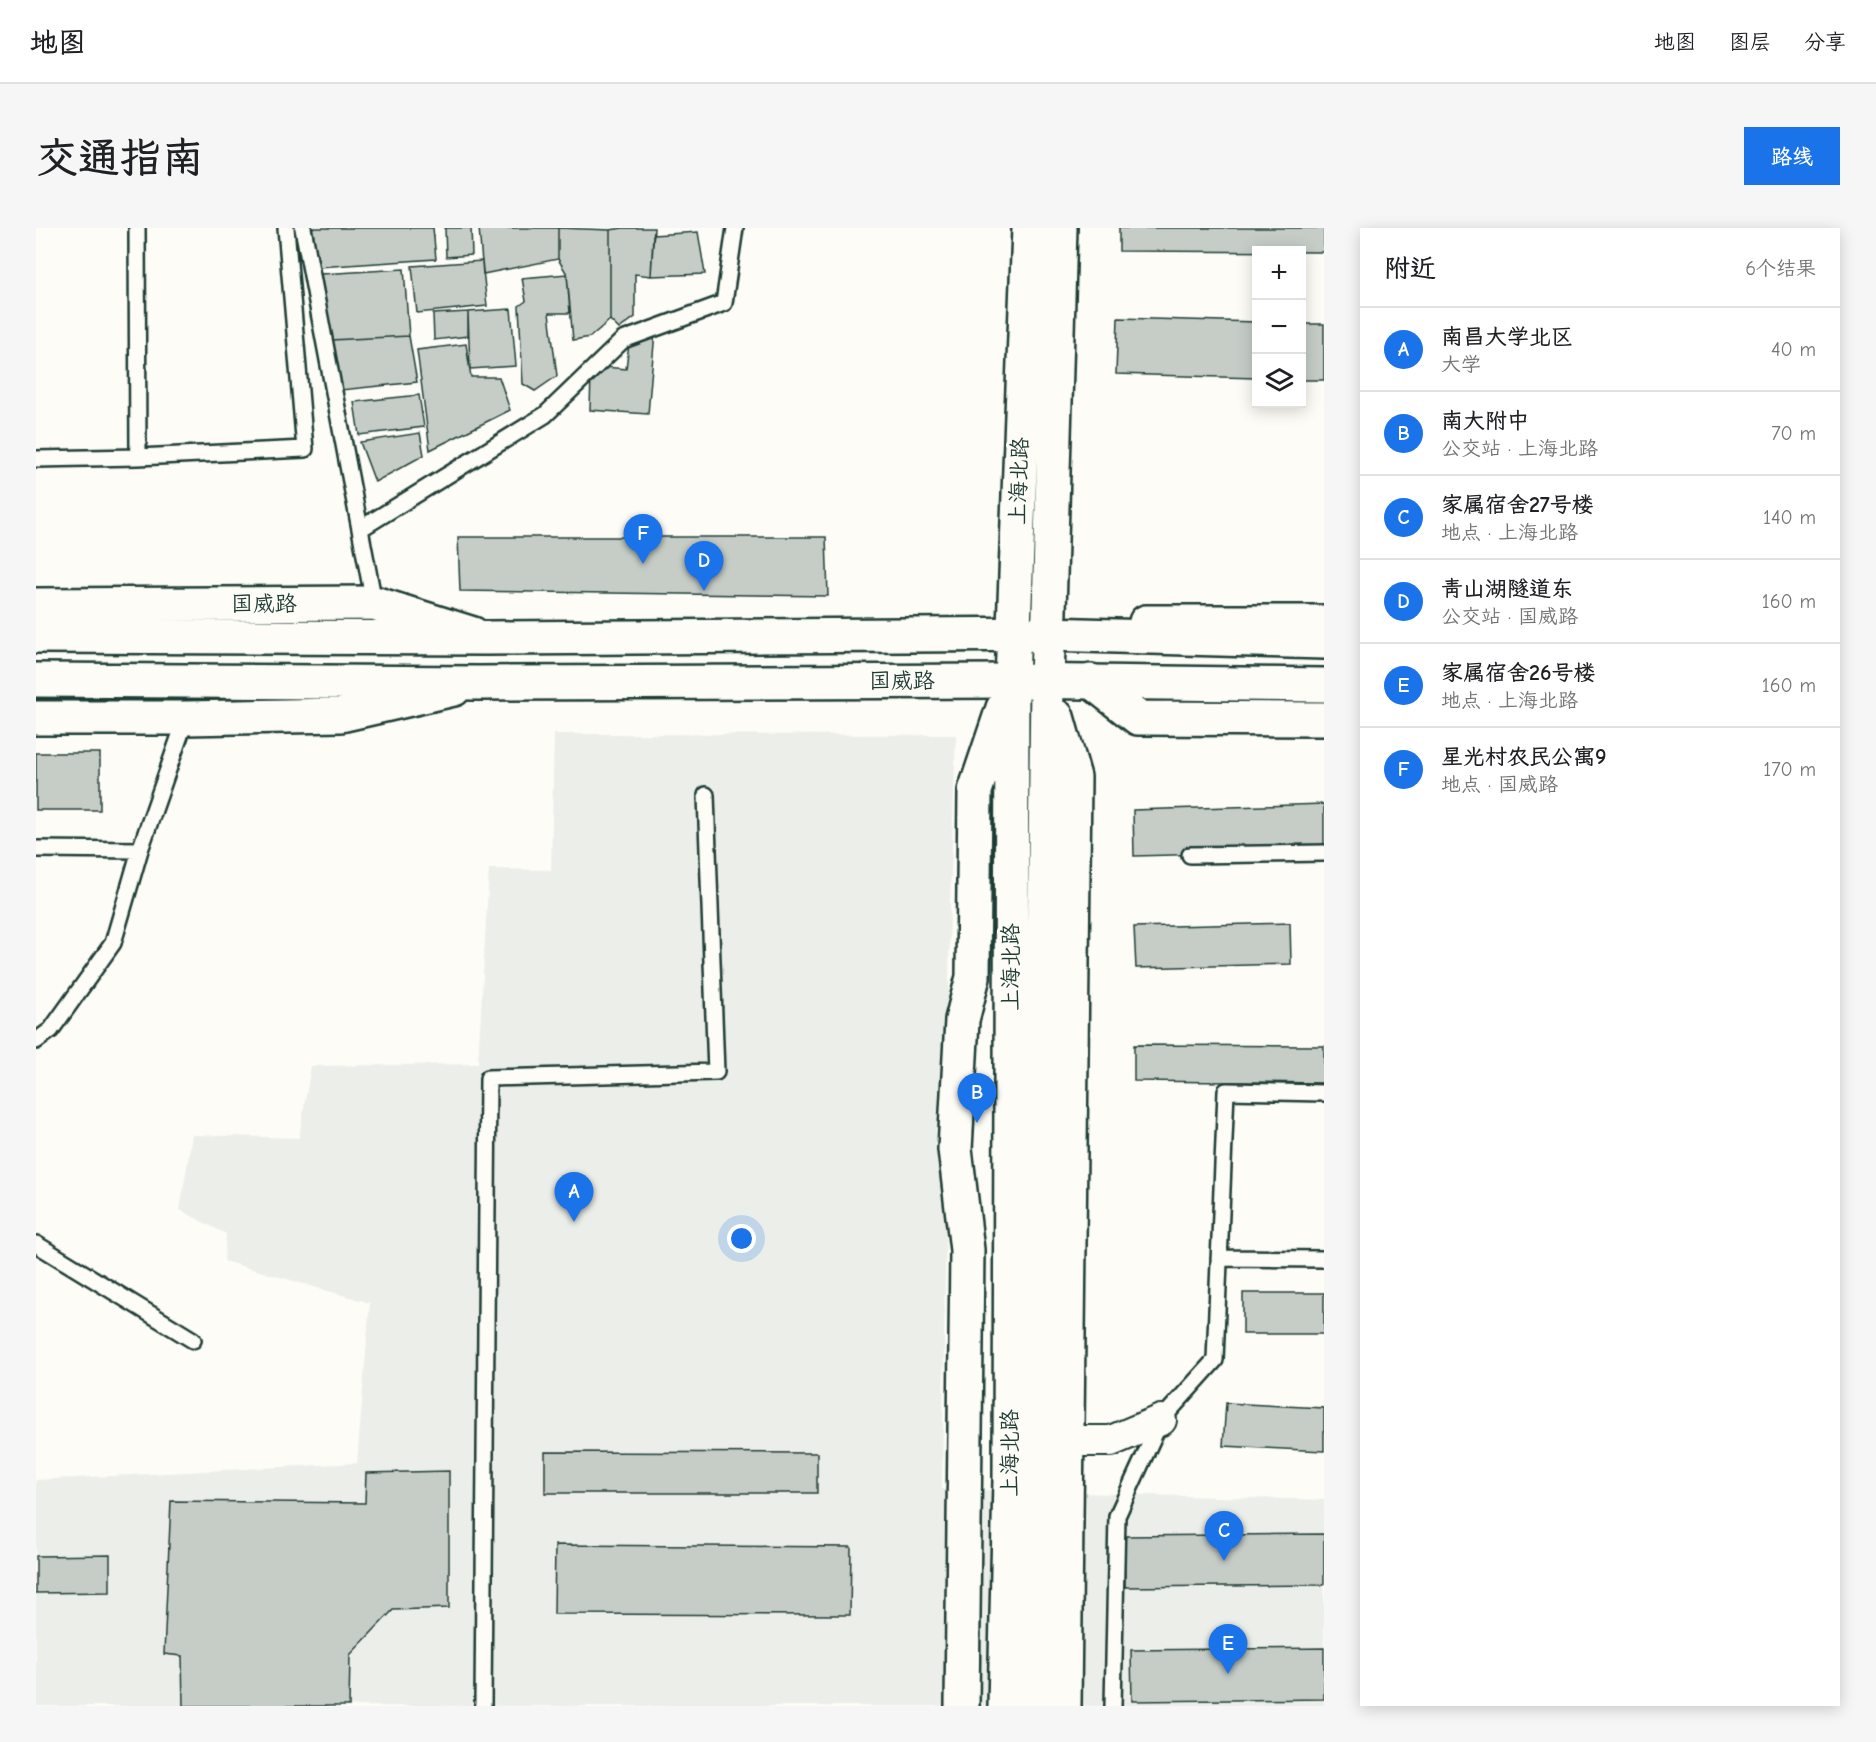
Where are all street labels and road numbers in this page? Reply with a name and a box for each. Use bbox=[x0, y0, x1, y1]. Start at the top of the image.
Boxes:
street label: 上海北路 bbox=[1004, 437, 1034, 525]
street label: 国威路 bbox=[231, 591, 297, 617]
street label: 国威路 bbox=[869, 668, 935, 694]
street label: 上海北路 bbox=[998, 923, 1024, 1011]
street label: 上海北路 bbox=[997, 1409, 1023, 1497]

